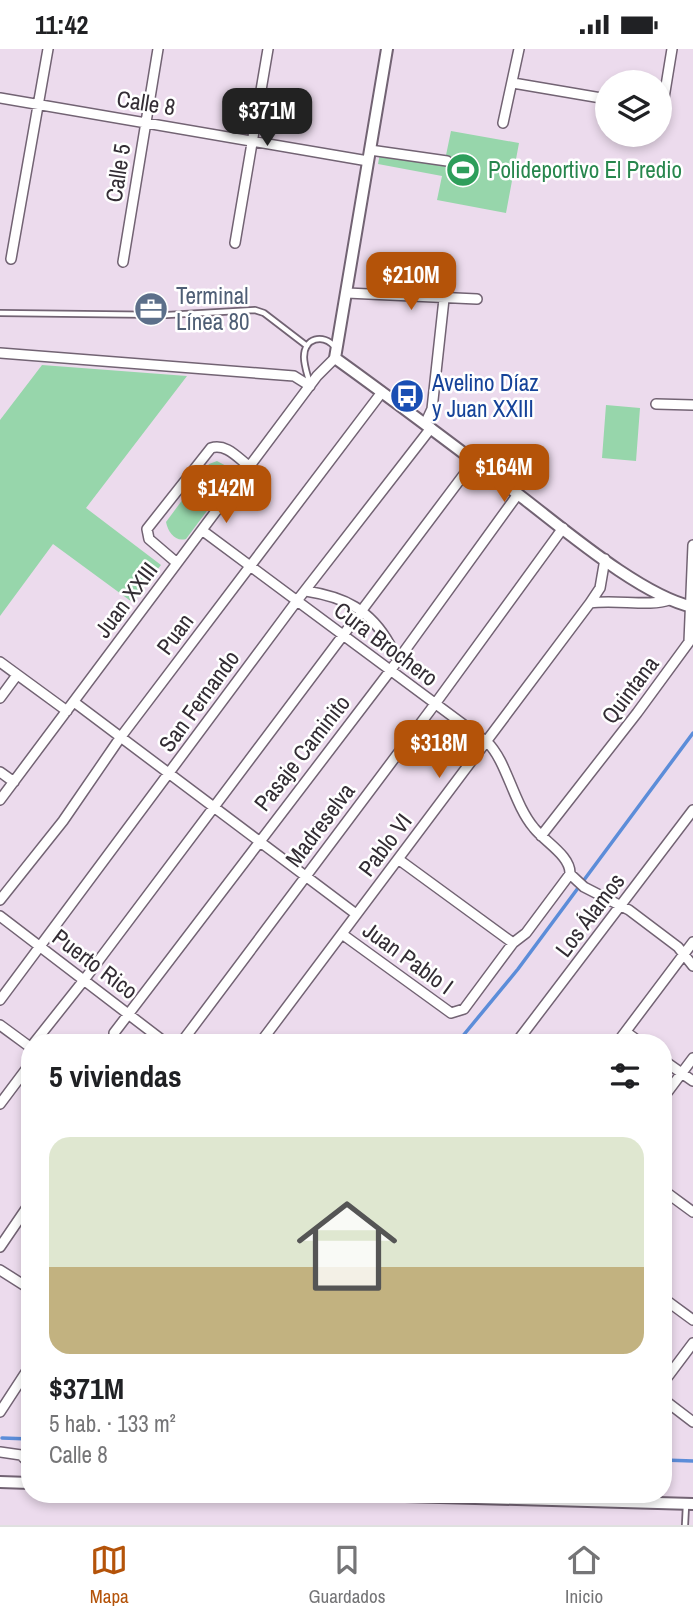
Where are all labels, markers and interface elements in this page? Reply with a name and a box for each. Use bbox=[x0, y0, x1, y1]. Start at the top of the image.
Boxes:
text: 11:42 bbox=[35, 7, 88, 42]
map controls bbox=[595, 70, 672, 147]
button: layers bbox=[595, 70, 672, 147]
street label: Calle 8 bbox=[115, 83, 177, 122]
pin: $371M bbox=[218, 89, 316, 148]
text: $371M bbox=[238, 95, 296, 126]
street label: Calle 5 bbox=[98, 142, 137, 204]
sports icon: Polideportivo El Predio bbox=[444, 151, 482, 189]
place label: Polideportivo El Predio bbox=[488, 154, 682, 185]
pin: $210M bbox=[362, 253, 460, 312]
text: $210M bbox=[382, 259, 440, 290]
place label: Terminal Línea 80 bbox=[176, 280, 249, 337]
office icon: Terminal Línea 80 bbox=[132, 290, 170, 328]
place label: Avelino Díaz y Juan XXIII bbox=[431, 367, 539, 424]
bus stop icon: Avelino Díaz y Juan XXIII bbox=[388, 377, 426, 415]
pin: $164M bbox=[455, 445, 553, 504]
text: $164M bbox=[475, 451, 533, 482]
pin: $142M bbox=[177, 465, 275, 525]
text: $142M bbox=[197, 472, 255, 503]
street label: Juan XXIII bbox=[87, 556, 164, 644]
street label: Cura Brochero bbox=[328, 594, 445, 693]
street label: Puan bbox=[149, 607, 200, 661]
street label: San Fernando bbox=[151, 644, 246, 758]
street label: Quintana bbox=[594, 649, 666, 730]
street label: Pasaje Caminito bbox=[246, 688, 357, 817]
pin: $318M bbox=[390, 721, 488, 780]
text: $318M bbox=[410, 727, 468, 758]
street label: Madreselva bbox=[278, 776, 362, 873]
street label: Pablo VI bbox=[351, 807, 418, 883]
street label: Los Álamos bbox=[548, 866, 631, 963]
street label: Juan Pablo I bbox=[357, 914, 460, 1001]
street label: Puerto Rico bbox=[46, 921, 144, 1006]
text: 5 viviendas bbox=[49, 1056, 182, 1096]
icon: filters bbox=[606, 1057, 644, 1095]
icon: home bbox=[284, 1183, 410, 1309]
text: $371M bbox=[49, 1368, 124, 1408]
text: 5 hab. · 133 m² bbox=[49, 1408, 176, 1439]
text: Calle 8 bbox=[49, 1439, 108, 1470]
tab: Mapa bbox=[90, 1541, 129, 1609]
tab: Guardados bbox=[308, 1541, 385, 1609]
tab: Inicio bbox=[565, 1541, 603, 1609]

